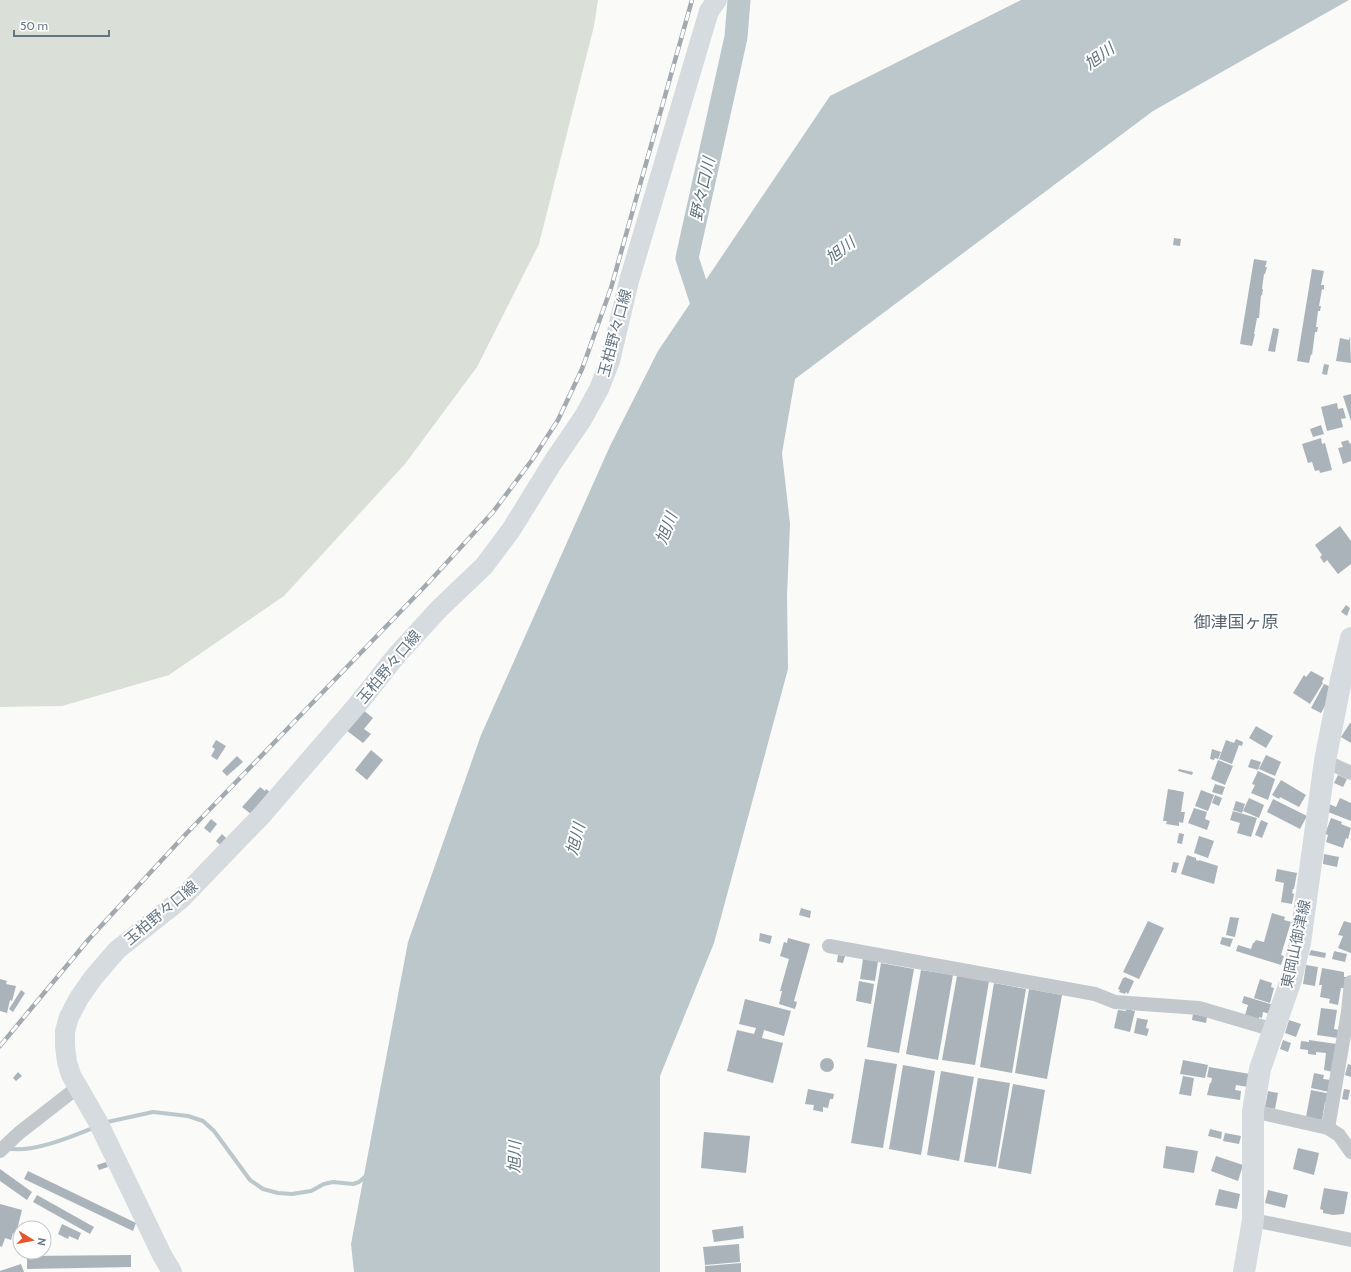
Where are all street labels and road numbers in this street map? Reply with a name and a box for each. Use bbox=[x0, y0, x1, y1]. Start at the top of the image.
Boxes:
street label: 玉柏野々口線 bbox=[595, 287, 635, 379]
street label: 玉柏野々口線 bbox=[353, 627, 425, 707]
street label: 玉柏野々口線 bbox=[121, 877, 201, 949]
street label: 東岡山御津線 bbox=[1278, 898, 1314, 990]

